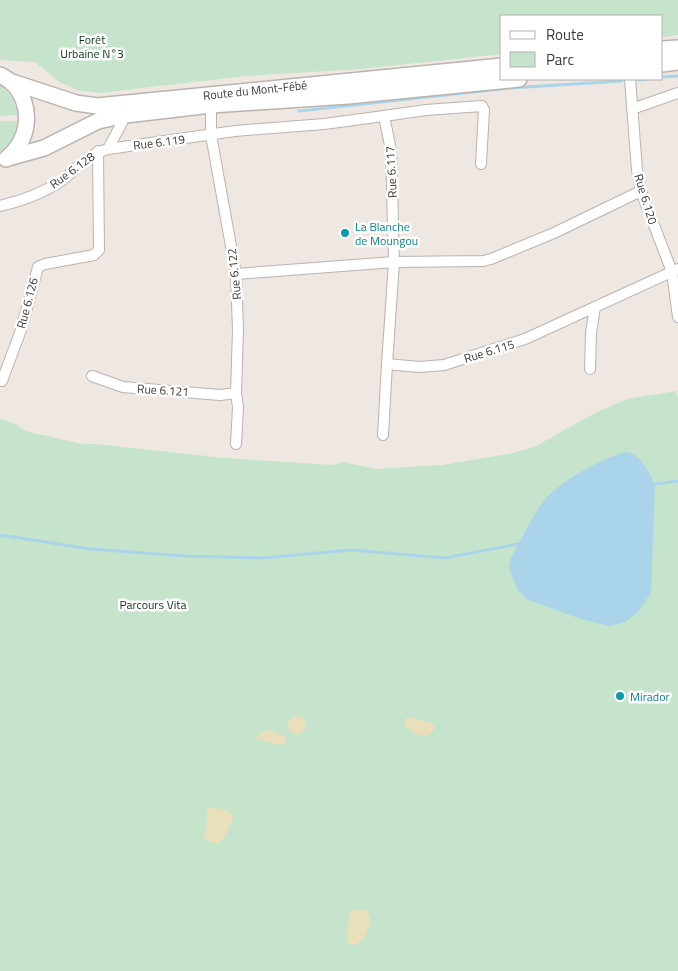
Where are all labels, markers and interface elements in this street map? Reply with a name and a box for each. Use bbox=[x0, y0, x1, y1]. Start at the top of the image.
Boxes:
legend bbox=[500, 15, 663, 80]
text: Route bbox=[546, 23, 584, 46]
park label: Forêt Urbaine N°3 bbox=[60, 30, 124, 63]
text: Parc bbox=[546, 48, 574, 71]
street label: Route du Mont-Fébé bbox=[202, 75, 308, 105]
street label: Rue 6.119 bbox=[132, 129, 186, 155]
street label: Rue 6.117 bbox=[380, 146, 402, 198]
street label: Rue 6.128 bbox=[45, 147, 99, 193]
street label: Rue 6.120 bbox=[629, 171, 663, 227]
place label: La Blanche de Moungou bbox=[355, 217, 418, 250]
marker: La Blanche de Moungou bbox=[339, 227, 351, 239]
street label: Rue 6.122 bbox=[222, 247, 246, 301]
street label: Rue 6.126 bbox=[11, 275, 43, 331]
street label: Rue 6.115 bbox=[461, 334, 517, 368]
street label: Rue 6.121 bbox=[136, 379, 190, 401]
park label: Parcours Vita bbox=[119, 595, 187, 614]
place label: Mirador bbox=[630, 687, 670, 706]
marker: Mirador bbox=[614, 690, 626, 702]

